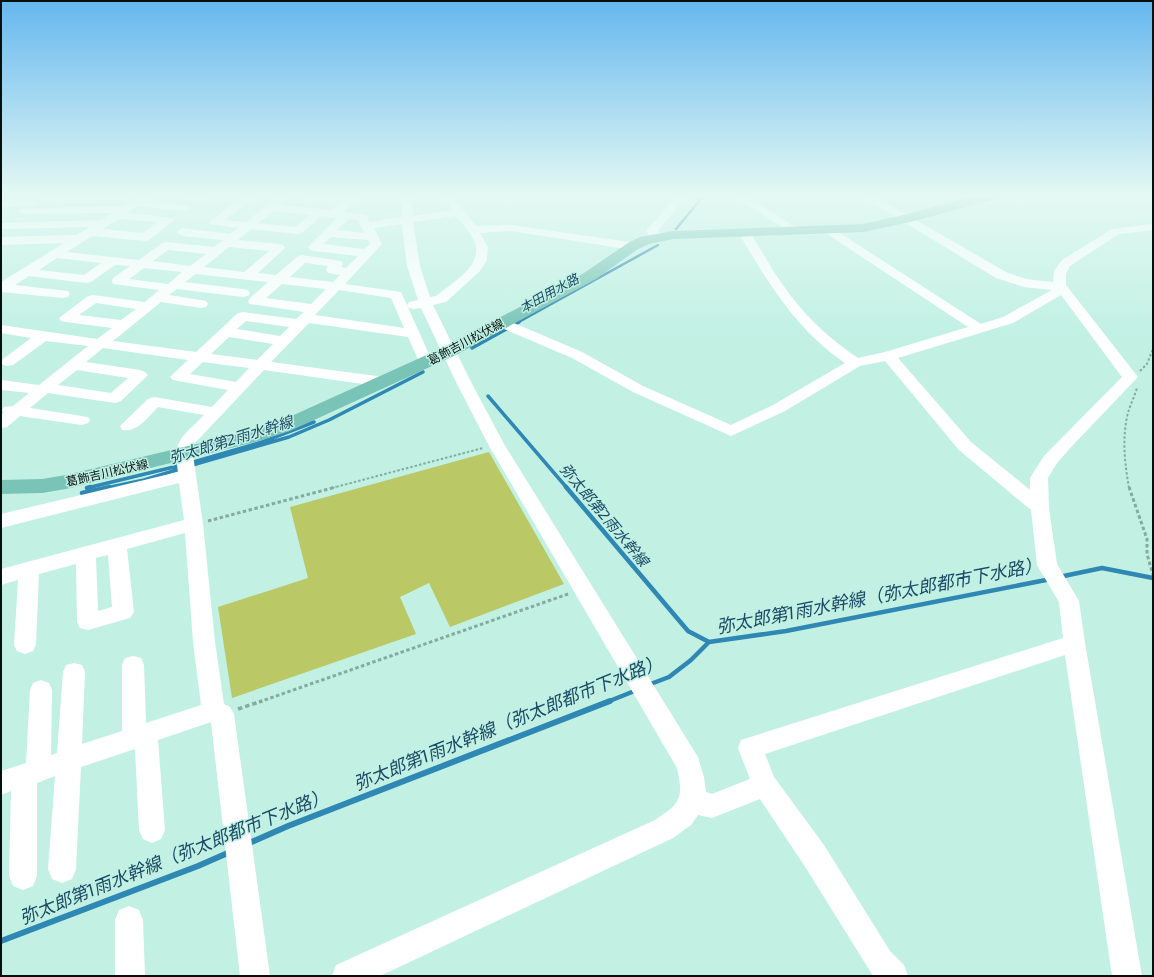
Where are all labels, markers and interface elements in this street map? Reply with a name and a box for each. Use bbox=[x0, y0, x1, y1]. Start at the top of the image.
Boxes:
water label: 本田用水路 bbox=[517, 270, 582, 316]
street label: 葛飾吉川松伏線 bbox=[425, 315, 506, 367]
water label: 弥太郎第2雨水幹線 bbox=[167, 411, 297, 466]
street label: 葛飾吉川松伏線 bbox=[64, 456, 149, 488]
water label: 弥太郎第2雨水幹線 bbox=[557, 459, 654, 571]
water label: 弥太郎第1雨水幹線（弥太郎都市下水路） bbox=[714, 553, 1043, 637]
water label: 弥太郎第1雨水幹線（弥太郎都市下水路） bbox=[350, 650, 665, 794]
water label: 弥太郎第1雨水幹線（弥太郎都市下水路） bbox=[16, 784, 331, 928]

